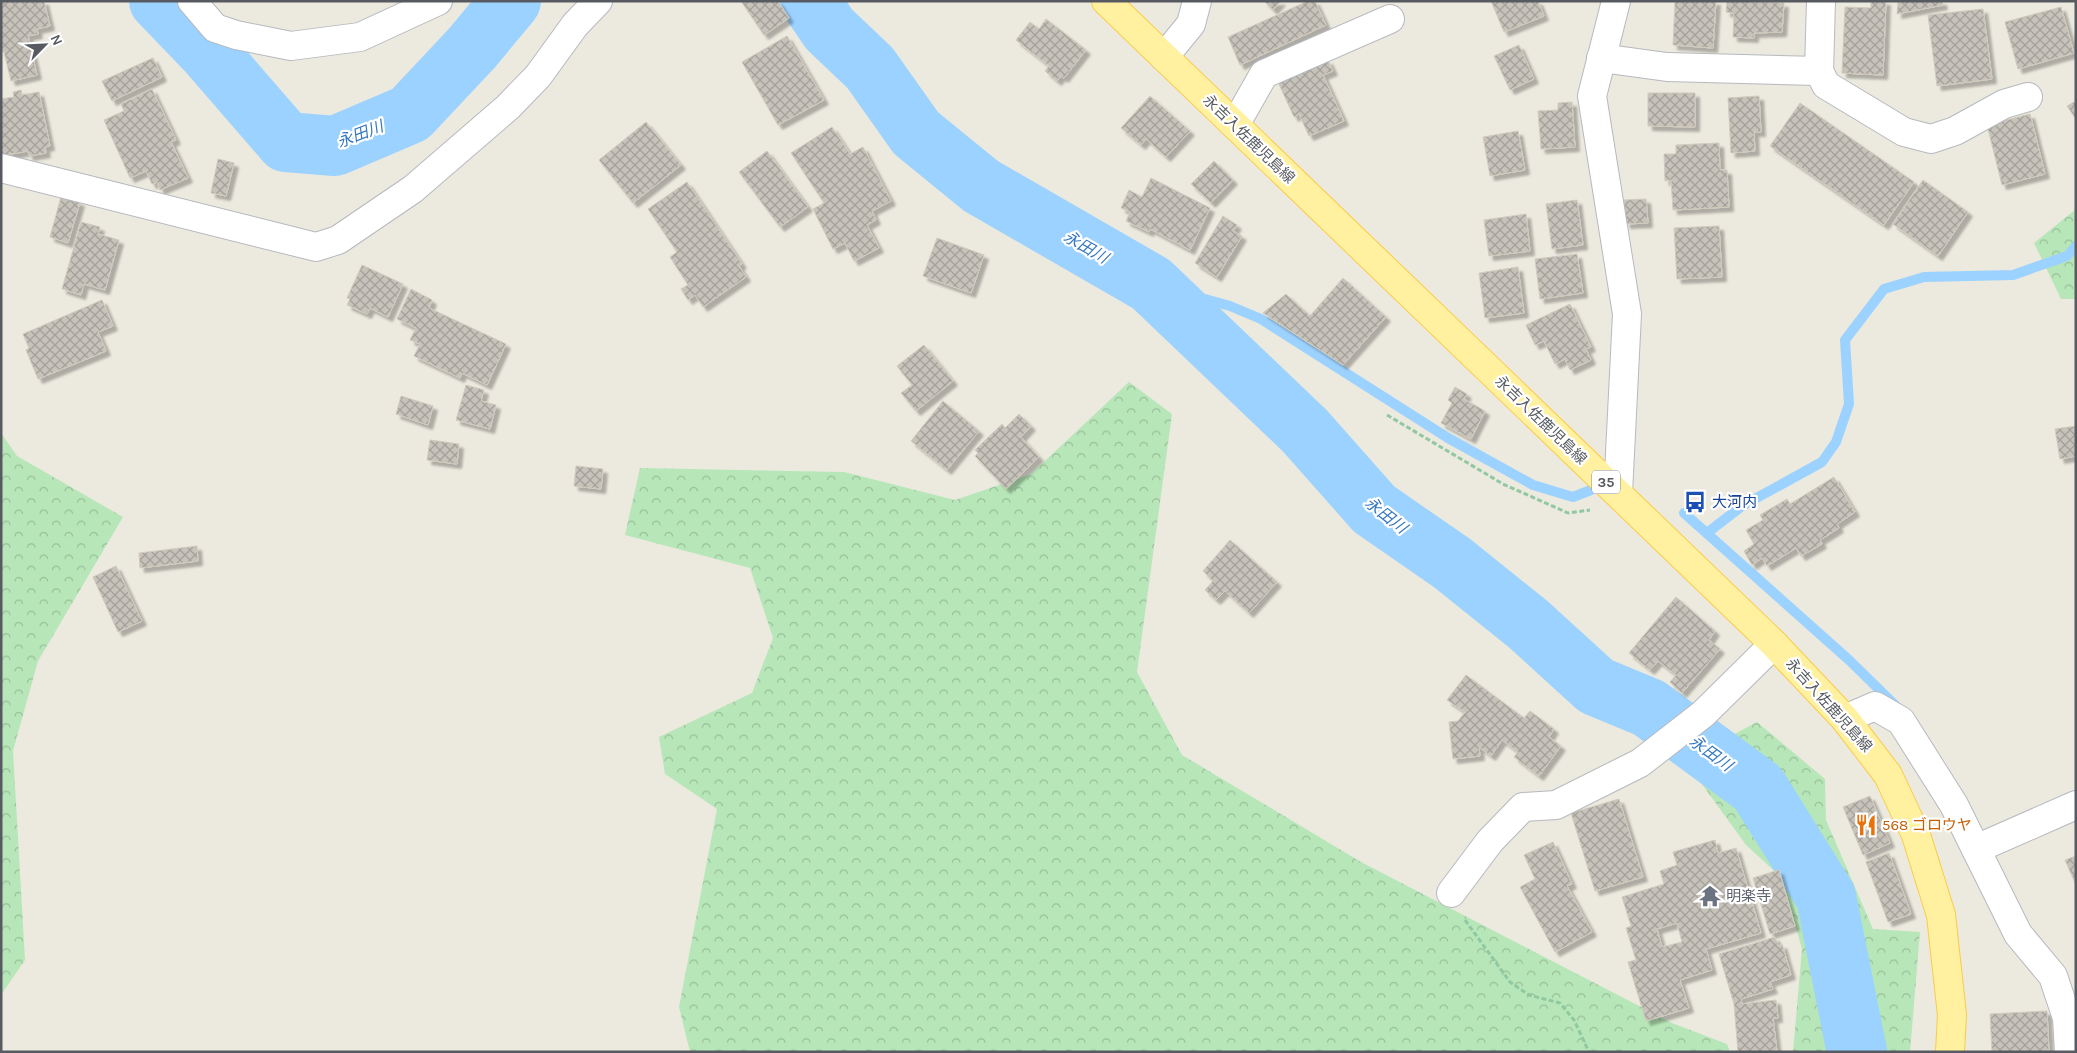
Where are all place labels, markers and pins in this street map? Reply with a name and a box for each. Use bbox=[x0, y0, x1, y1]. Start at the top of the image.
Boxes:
bus stop icon: 大河内 bbox=[1682, 489, 1708, 515]
place label: 大河内 bbox=[1712, 493, 1757, 511]
restaurant icon: 568 ゴロウヤ bbox=[1853, 812, 1879, 838]
place label: 568 ゴロウヤ bbox=[1882, 816, 1972, 834]
temple icon: 明楽寺 bbox=[1697, 883, 1723, 909]
place label: 明楽寺 bbox=[1726, 887, 1771, 905]

